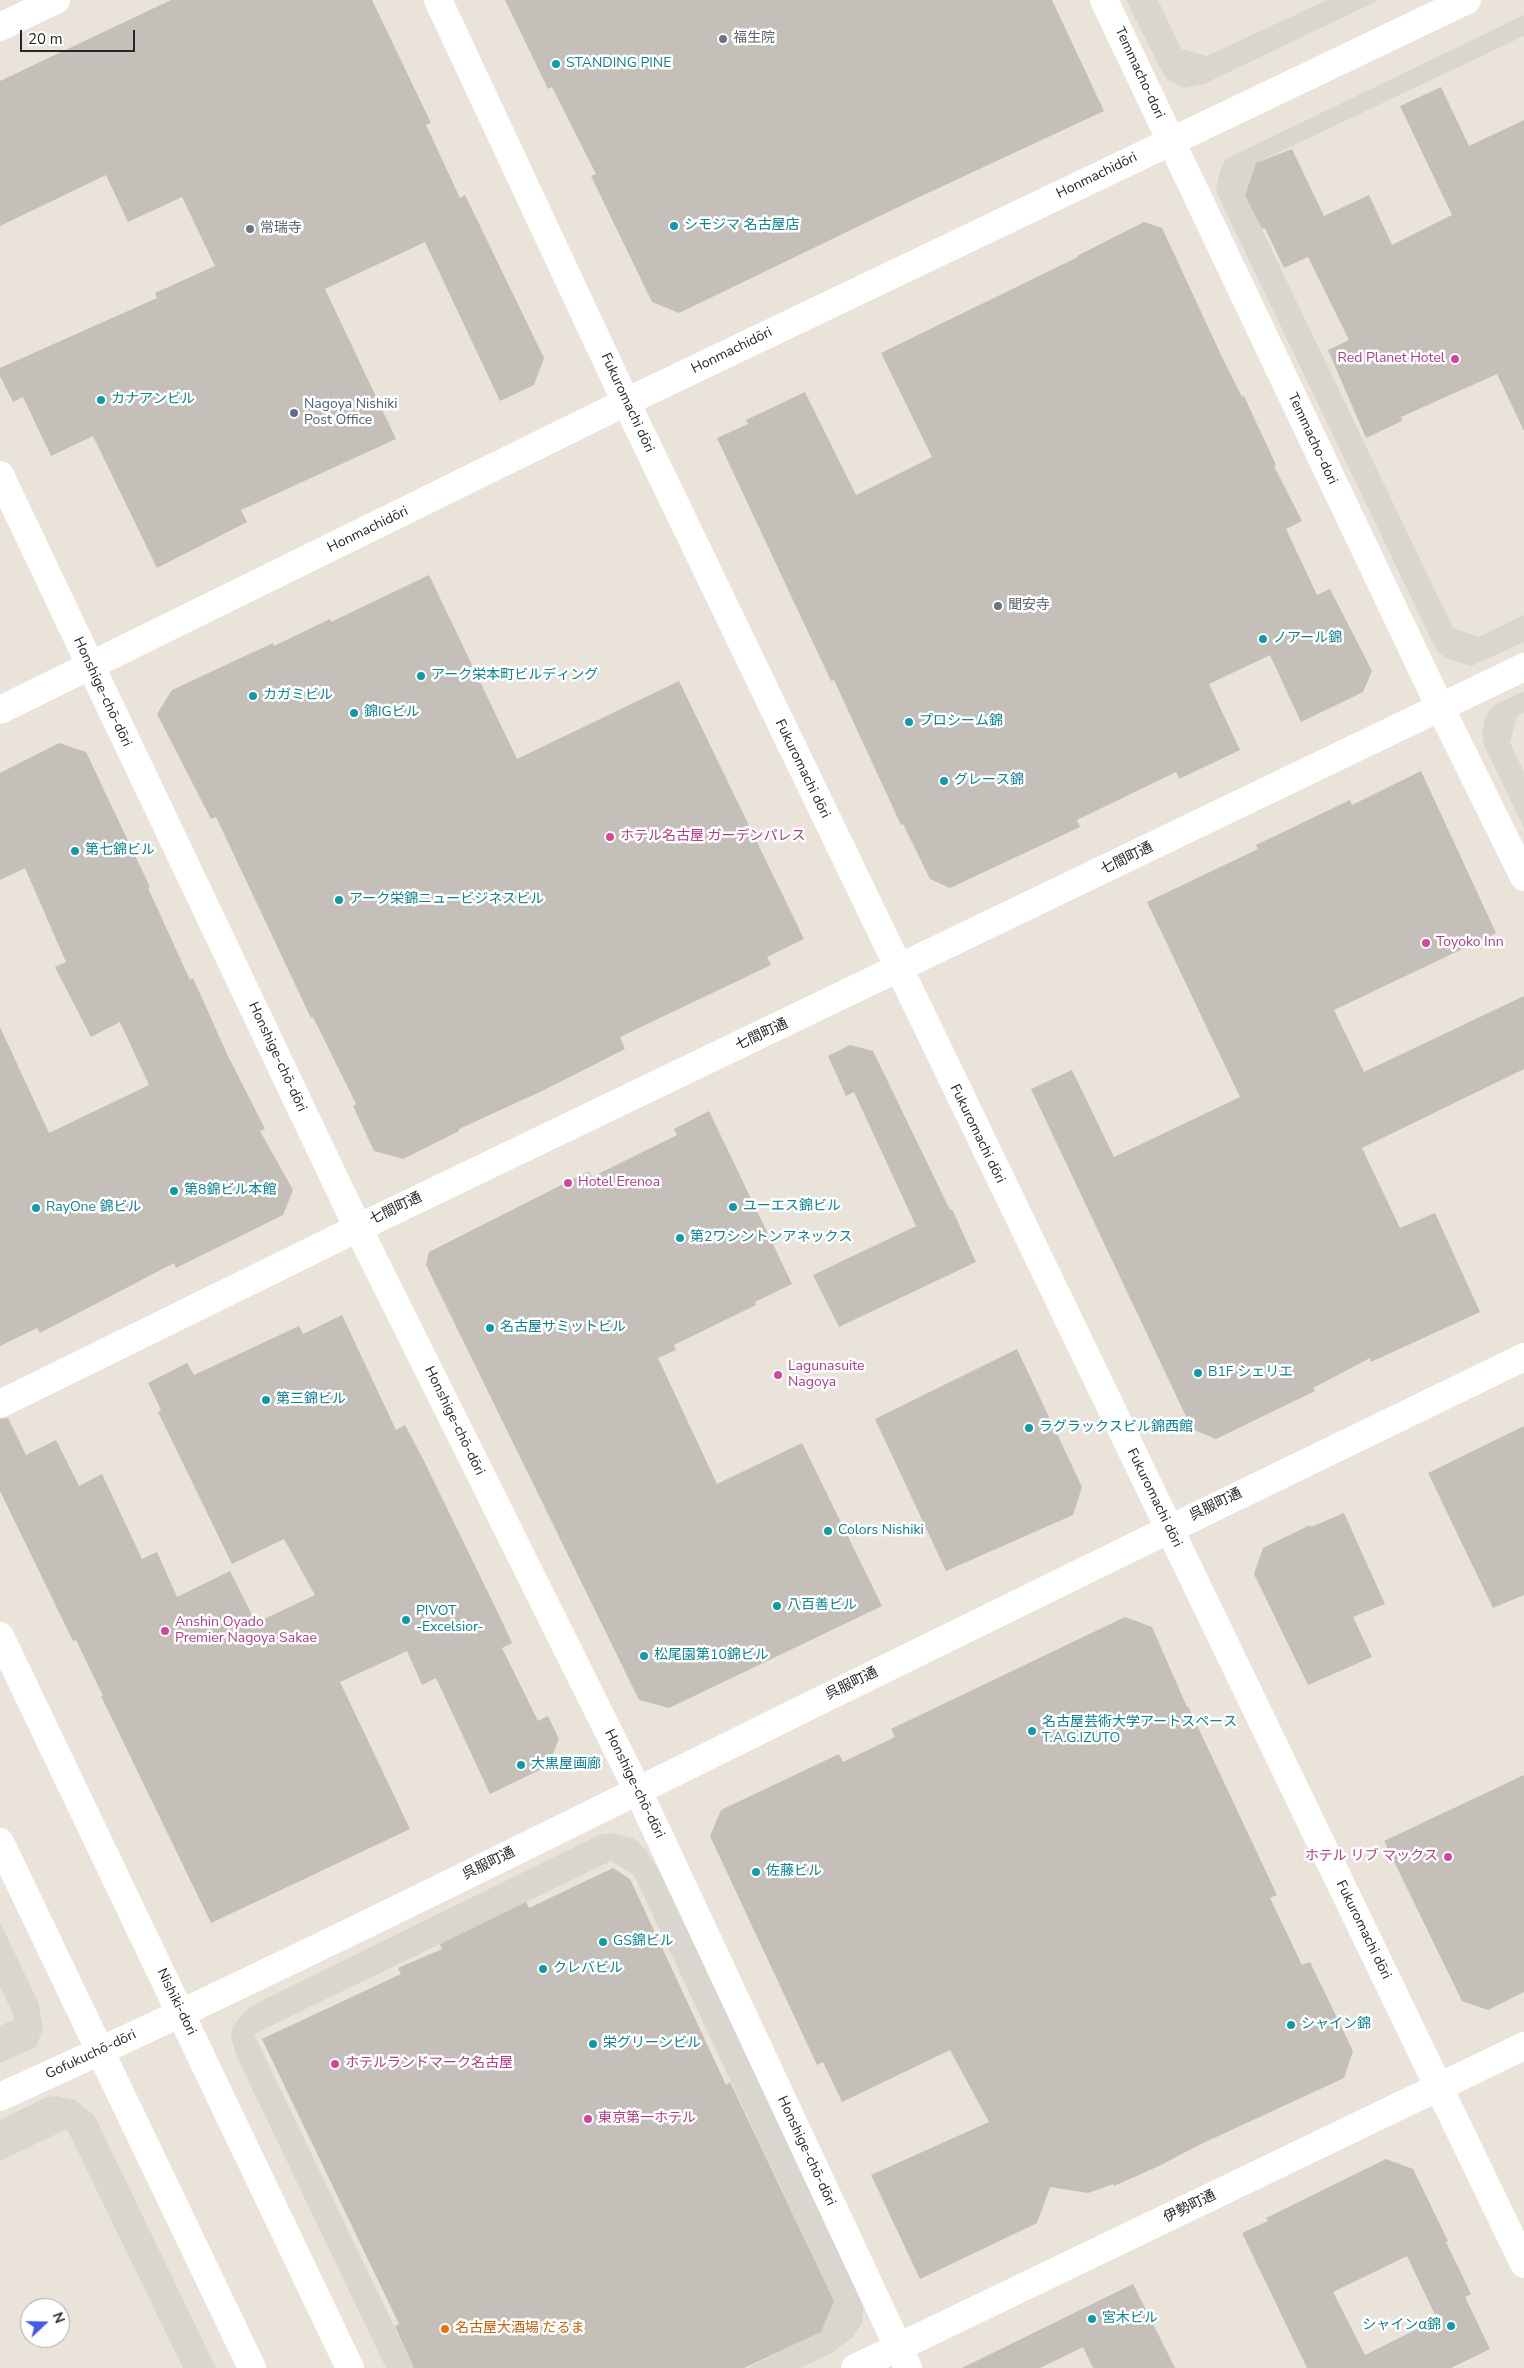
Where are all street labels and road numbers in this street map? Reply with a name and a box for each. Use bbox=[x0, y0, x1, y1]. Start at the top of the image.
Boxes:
street label: Temmacho-dori bbox=[1110, 25, 1168, 121]
street label: Honmachidōri bbox=[1054, 149, 1140, 203]
street label: Honmachidōri bbox=[689, 324, 775, 378]
street label: Fukuromachi dōri bbox=[597, 351, 657, 455]
street label: Temmacho-dori bbox=[1283, 391, 1341, 487]
street label: Honmachidōri bbox=[325, 503, 411, 557]
street label: Honshige-chō-dōri bbox=[69, 634, 135, 750]
street label: Fukuromachi dōri bbox=[771, 717, 833, 821]
street label: 七間町通 bbox=[1098, 839, 1156, 879]
street label: Honshige-chō-dōri bbox=[244, 999, 310, 1115]
street label: 七間町通 bbox=[733, 1016, 791, 1054]
street label: Fukuromachi dōri bbox=[946, 1082, 1008, 1186]
street label: 七間町通 bbox=[367, 1189, 425, 1229]
street label: Honshige-chō-dōri bbox=[420, 1364, 488, 1478]
street label: Fukuromachi dōri bbox=[1123, 1446, 1185, 1550]
street label: 呉服町通 bbox=[1187, 1485, 1245, 1525]
street label: 呉服町通 bbox=[823, 1664, 881, 1704]
street label: Honshige-chō-dōri bbox=[600, 1727, 668, 1841]
street label: 呉服町通 bbox=[460, 1844, 518, 1884]
street label: Fukuromachi dōri bbox=[1332, 1878, 1394, 1982]
street label: Nishiki-dori bbox=[153, 1966, 199, 2038]
street label: Gofukuchō-dōri bbox=[43, 2027, 139, 2083]
street label: Honshige-chō-dōri bbox=[773, 2093, 839, 2209]
street label: 伊勢町通 bbox=[1161, 2187, 1219, 2227]

